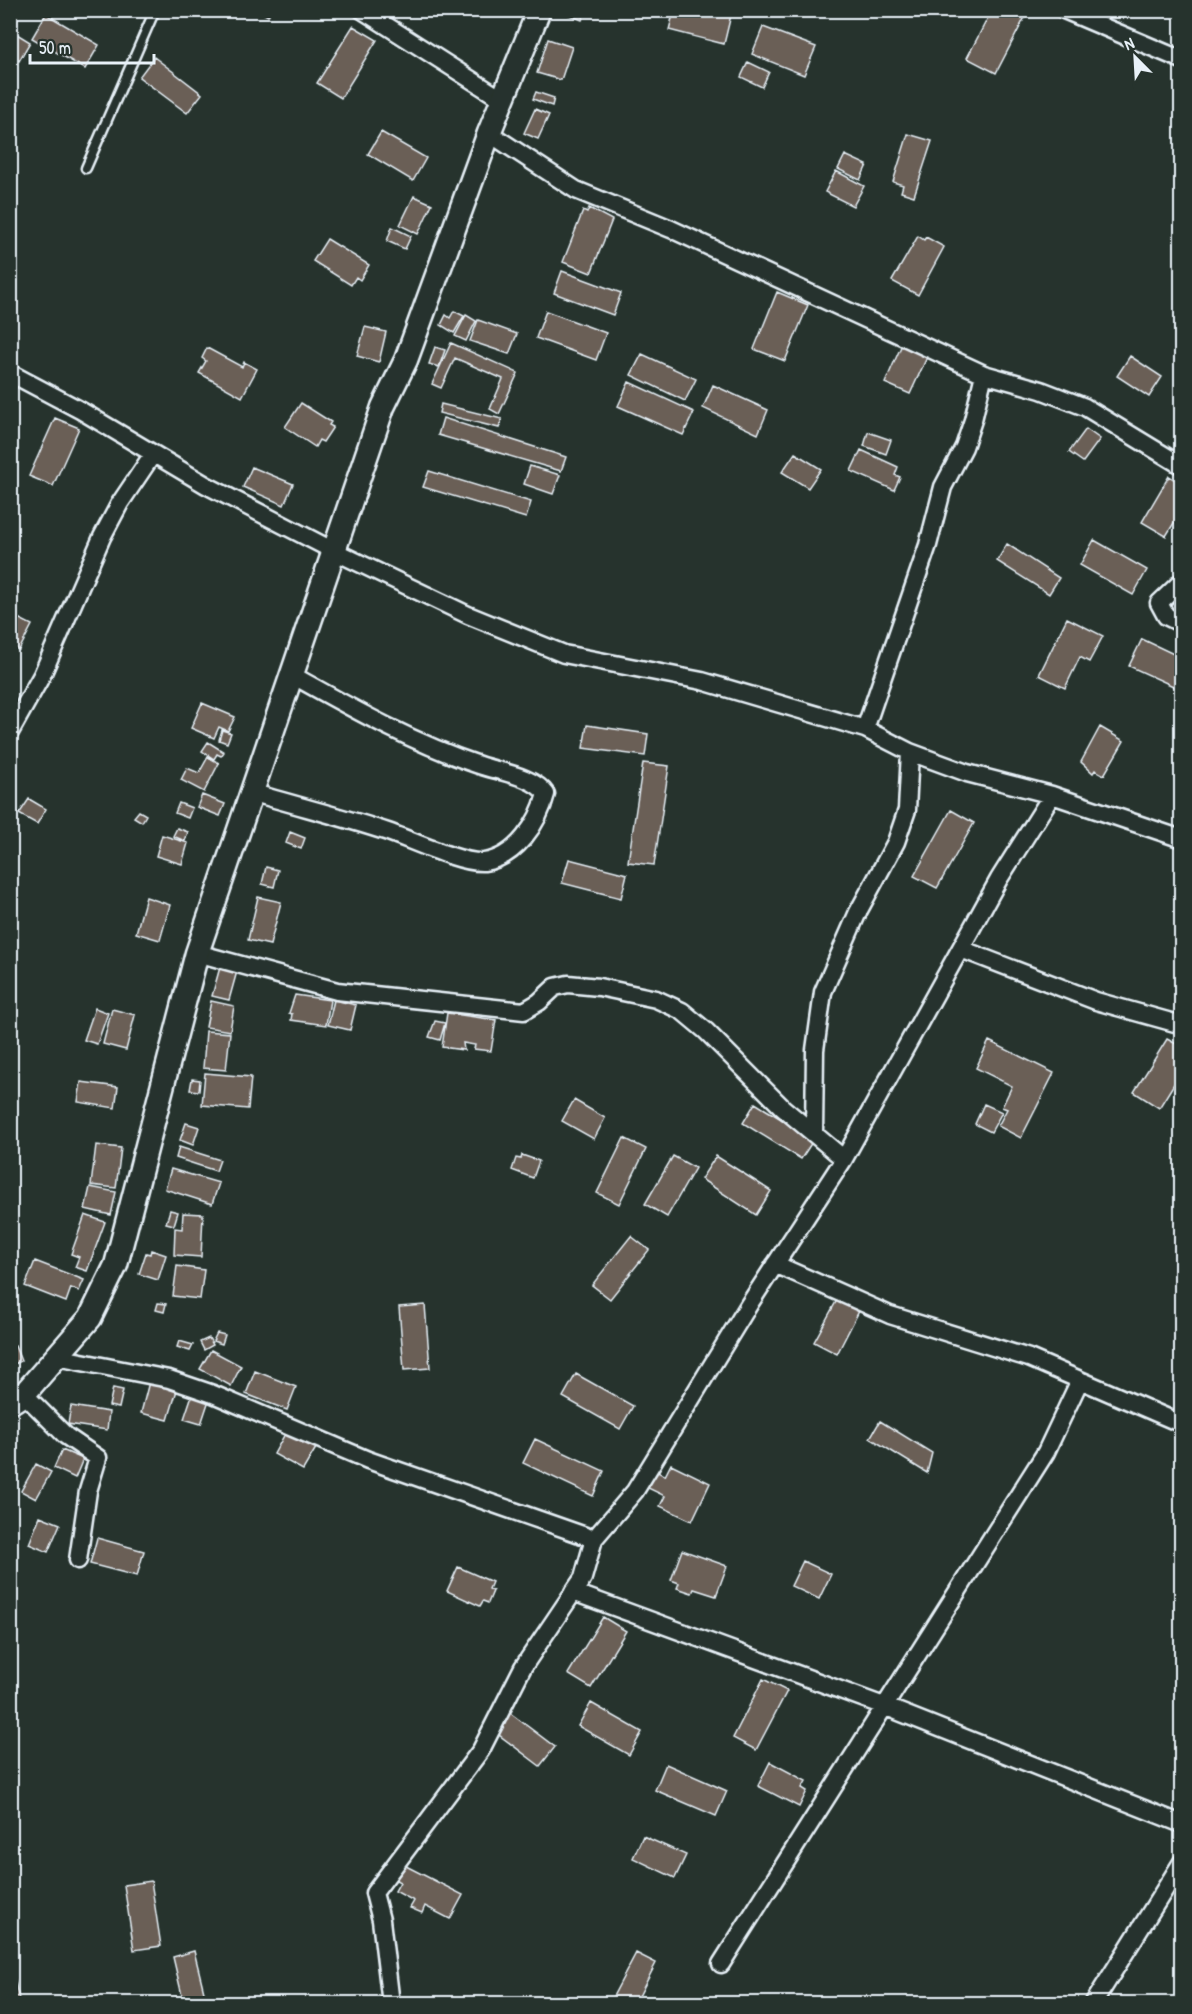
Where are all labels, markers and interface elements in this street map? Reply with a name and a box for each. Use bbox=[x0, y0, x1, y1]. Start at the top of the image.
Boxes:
scale bar bbox=[30, 27, 154, 65]
north arrow bbox=[1105, 27, 1165, 87]
text: N bbox=[1121, 31, 1138, 55]
text: 50 m bbox=[39, 35, 71, 60]

